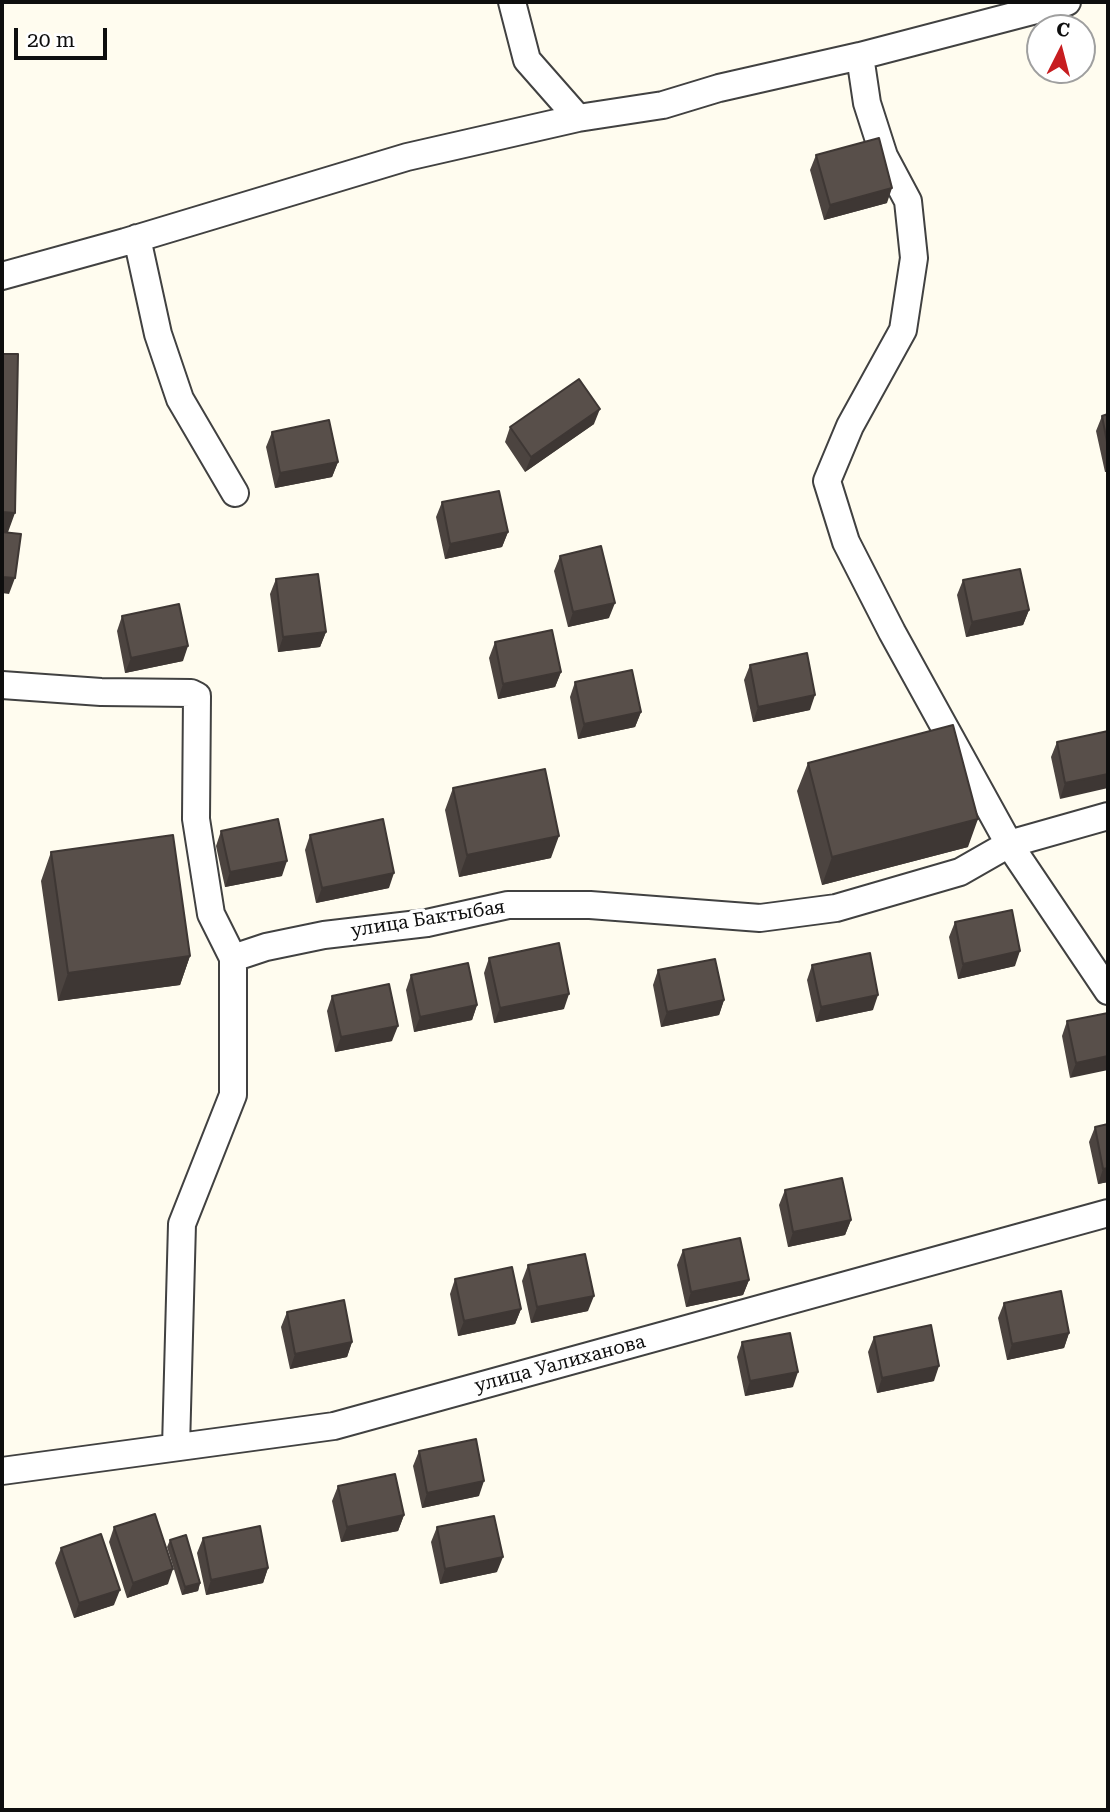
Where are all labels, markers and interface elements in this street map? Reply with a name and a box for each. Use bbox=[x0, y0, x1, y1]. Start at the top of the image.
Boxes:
scale bar bbox=[18, 14, 110, 58]
north arrow bbox=[1026, 14, 1096, 84]
text: С bbox=[1055, 17, 1071, 42]
text: 20 m bbox=[27, 28, 75, 52]
street label: улица Бактыбая bbox=[349, 896, 507, 942]
street label: улица Уалиханова bbox=[472, 1330, 648, 1398]

